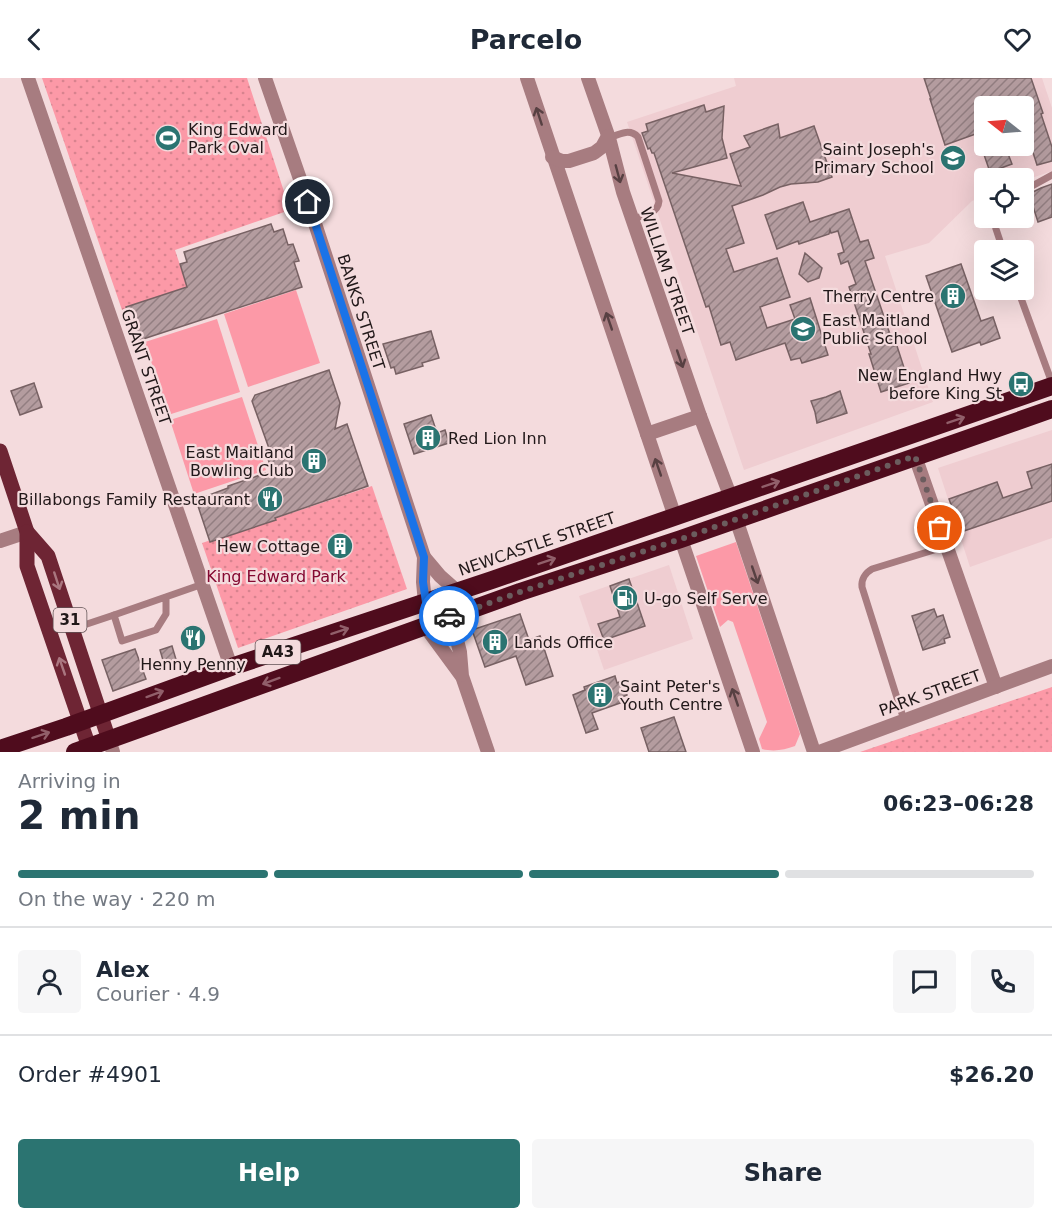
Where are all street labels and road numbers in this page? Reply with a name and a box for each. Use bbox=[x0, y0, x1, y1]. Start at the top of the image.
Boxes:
street label: WILLIAM STREET bbox=[636, 205, 698, 338]
street label: BANKS STREET bbox=[333, 252, 389, 373]
street label: GRANT STREET bbox=[117, 306, 175, 428]
street label: NEWCASTLE STREET bbox=[456, 508, 618, 580]
road number: 31 bbox=[54, 608, 86, 632]
road number: A43 bbox=[256, 640, 300, 664]
street label: PARK STREET bbox=[876, 666, 984, 720]

